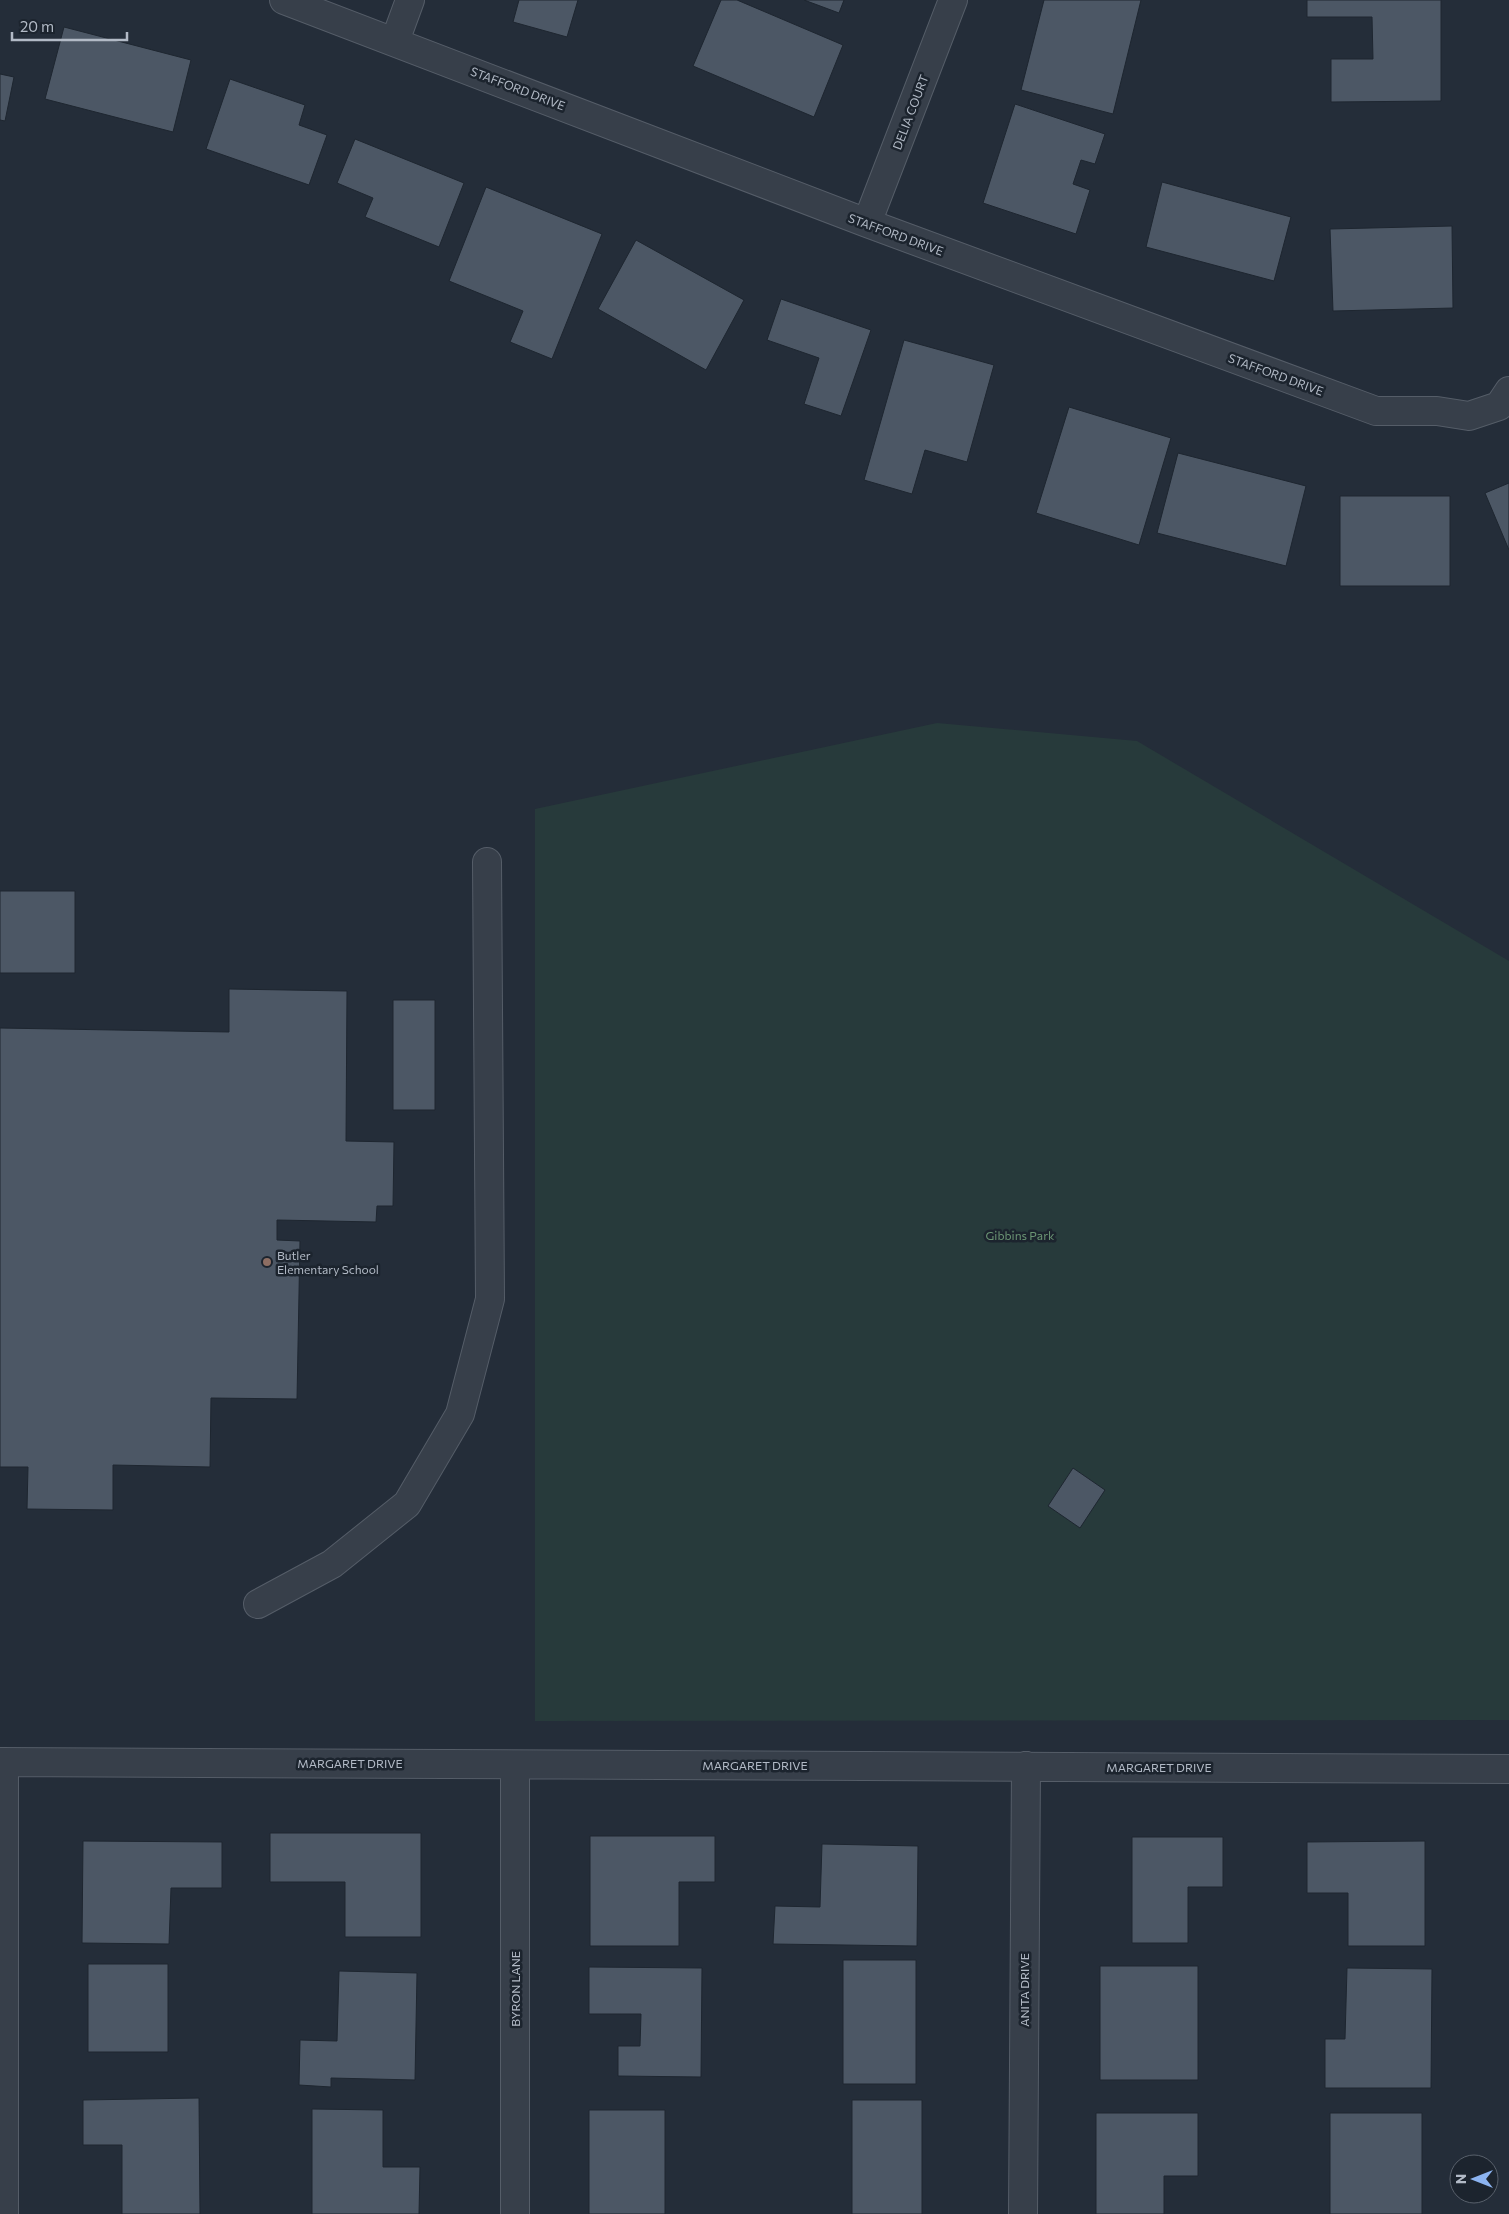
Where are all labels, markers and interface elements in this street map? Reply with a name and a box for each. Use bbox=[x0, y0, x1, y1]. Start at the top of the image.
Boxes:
scale bar bbox=[12, 10, 128, 42]
text: 20 m bbox=[20, 17, 54, 35]
street label: STAFFORD DRIVE bbox=[469, 64, 567, 112]
street label: DELIA COURT bbox=[889, 72, 931, 151]
street label: STAFFORD DRIVE bbox=[847, 210, 945, 258]
street label: STAFFORD DRIVE bbox=[1227, 350, 1325, 398]
park label: Gibbins Park bbox=[986, 1228, 1055, 1242]
place label: Butler Elementary School bbox=[277, 1248, 379, 1276]
marker: Butler Elementary School bbox=[261, 1256, 273, 1268]
street label: MARGARET DRIVE bbox=[297, 1756, 403, 1770]
street label: MARGARET DRIVE bbox=[702, 1758, 808, 1772]
street label: MARGARET DRIVE bbox=[1106, 1760, 1212, 1774]
street label: BYRON LANE bbox=[508, 1951, 522, 2027]
street label: ANITA DRIVE bbox=[1017, 1953, 1031, 2027]
north arrow bbox=[1449, 2154, 1499, 2204]
text: N bbox=[1452, 2174, 1469, 2184]

